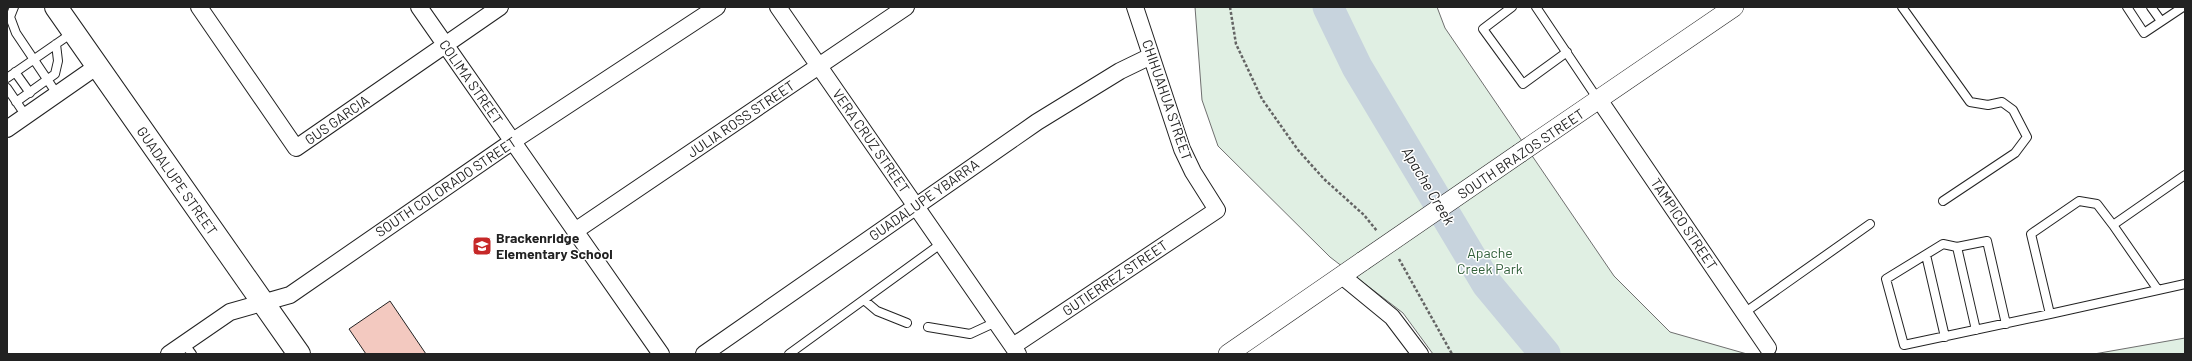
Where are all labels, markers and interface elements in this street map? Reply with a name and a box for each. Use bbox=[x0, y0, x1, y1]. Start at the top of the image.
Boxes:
street label: COLIMA STREET bbox=[436, 36, 507, 127]
street label: CHIHUAHUA STREET bbox=[1139, 37, 1196, 162]
street label: JULIA ROSS STREET bbox=[684, 76, 798, 161]
street label: VERA CRUZ STREET bbox=[829, 86, 914, 196]
street label: GUS GARCIA bbox=[301, 91, 373, 148]
street label: SOUTH BRAZOS STREET bbox=[1454, 105, 1587, 202]
street label: GUADALUPE STREET bbox=[134, 123, 221, 238]
street label: SOUTH COLORADO STREET bbox=[372, 133, 520, 240]
water label: Apache Creek bbox=[1399, 143, 1460, 228]
street label: GUADALUPE YBARRA bbox=[865, 155, 982, 244]
street label: TAMPICO STREET bbox=[1647, 175, 1721, 273]
place label: Brackenridge Elementary School bbox=[496, 229, 613, 262]
school or university icon: Brackenridge Elementary School bbox=[471, 235, 493, 257]
street label: GUTIERREZ STREET bbox=[1059, 236, 1171, 319]
park label: Apache Creek Park bbox=[1457, 244, 1523, 277]

